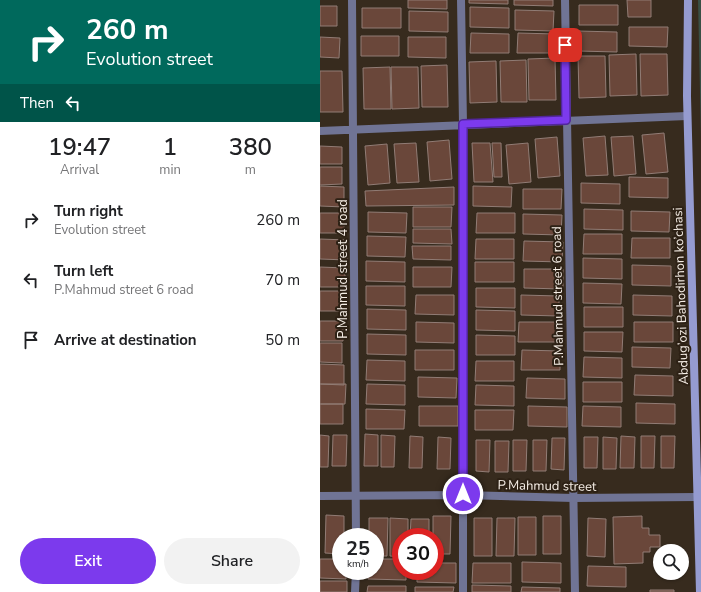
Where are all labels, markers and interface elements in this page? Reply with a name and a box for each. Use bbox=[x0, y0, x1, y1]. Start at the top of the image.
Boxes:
text: 260 m bbox=[86, 11, 169, 49]
icon: right bbox=[20, 16, 72, 68]
pin bbox=[548, 28, 582, 62]
icon: arrive bbox=[554, 34, 576, 56]
text: Evolution street bbox=[86, 47, 213, 71]
icon: left bbox=[62, 92, 84, 114]
text: Then bbox=[20, 93, 54, 113]
text: 19:47 bbox=[48, 131, 111, 163]
text: 1 bbox=[163, 131, 177, 163]
text: 380 bbox=[229, 131, 272, 163]
text: Arrival bbox=[60, 161, 99, 179]
text: min bbox=[159, 161, 181, 179]
text: m bbox=[245, 161, 256, 179]
street label: P.Mahmud street 4 road bbox=[334, 199, 352, 339]
text: Turn right bbox=[54, 201, 123, 221]
street label: Abdug’ozi Bahodirhon ko’chasi bbox=[669, 207, 693, 385]
icon: right bbox=[20, 209, 42, 231]
text: 260 m bbox=[256, 210, 300, 230]
text: Evolution street bbox=[54, 221, 146, 239]
street label: P.Mahmud street 6 road bbox=[548, 226, 568, 366]
text: Turn left bbox=[54, 261, 113, 281]
icon: left bbox=[20, 269, 42, 291]
text: 70 m bbox=[265, 270, 300, 290]
text: P.Mahmud street 6 road bbox=[54, 281, 194, 299]
icon: arrive bbox=[20, 329, 42, 351]
text: Arrive at destination bbox=[54, 330, 197, 350]
text: 50 m bbox=[265, 330, 300, 350]
position arrow bbox=[442, 473, 484, 515]
street label: P.Mahmud street bbox=[497, 476, 597, 496]
speed limit sign: 30 bbox=[392, 528, 444, 580]
text: 25 bbox=[346, 535, 370, 562]
button: Exit bbox=[20, 538, 156, 584]
button: Share bbox=[164, 538, 300, 584]
map controls bbox=[653, 544, 689, 580]
button: search bbox=[653, 544, 689, 580]
text: km/h bbox=[347, 557, 369, 571]

